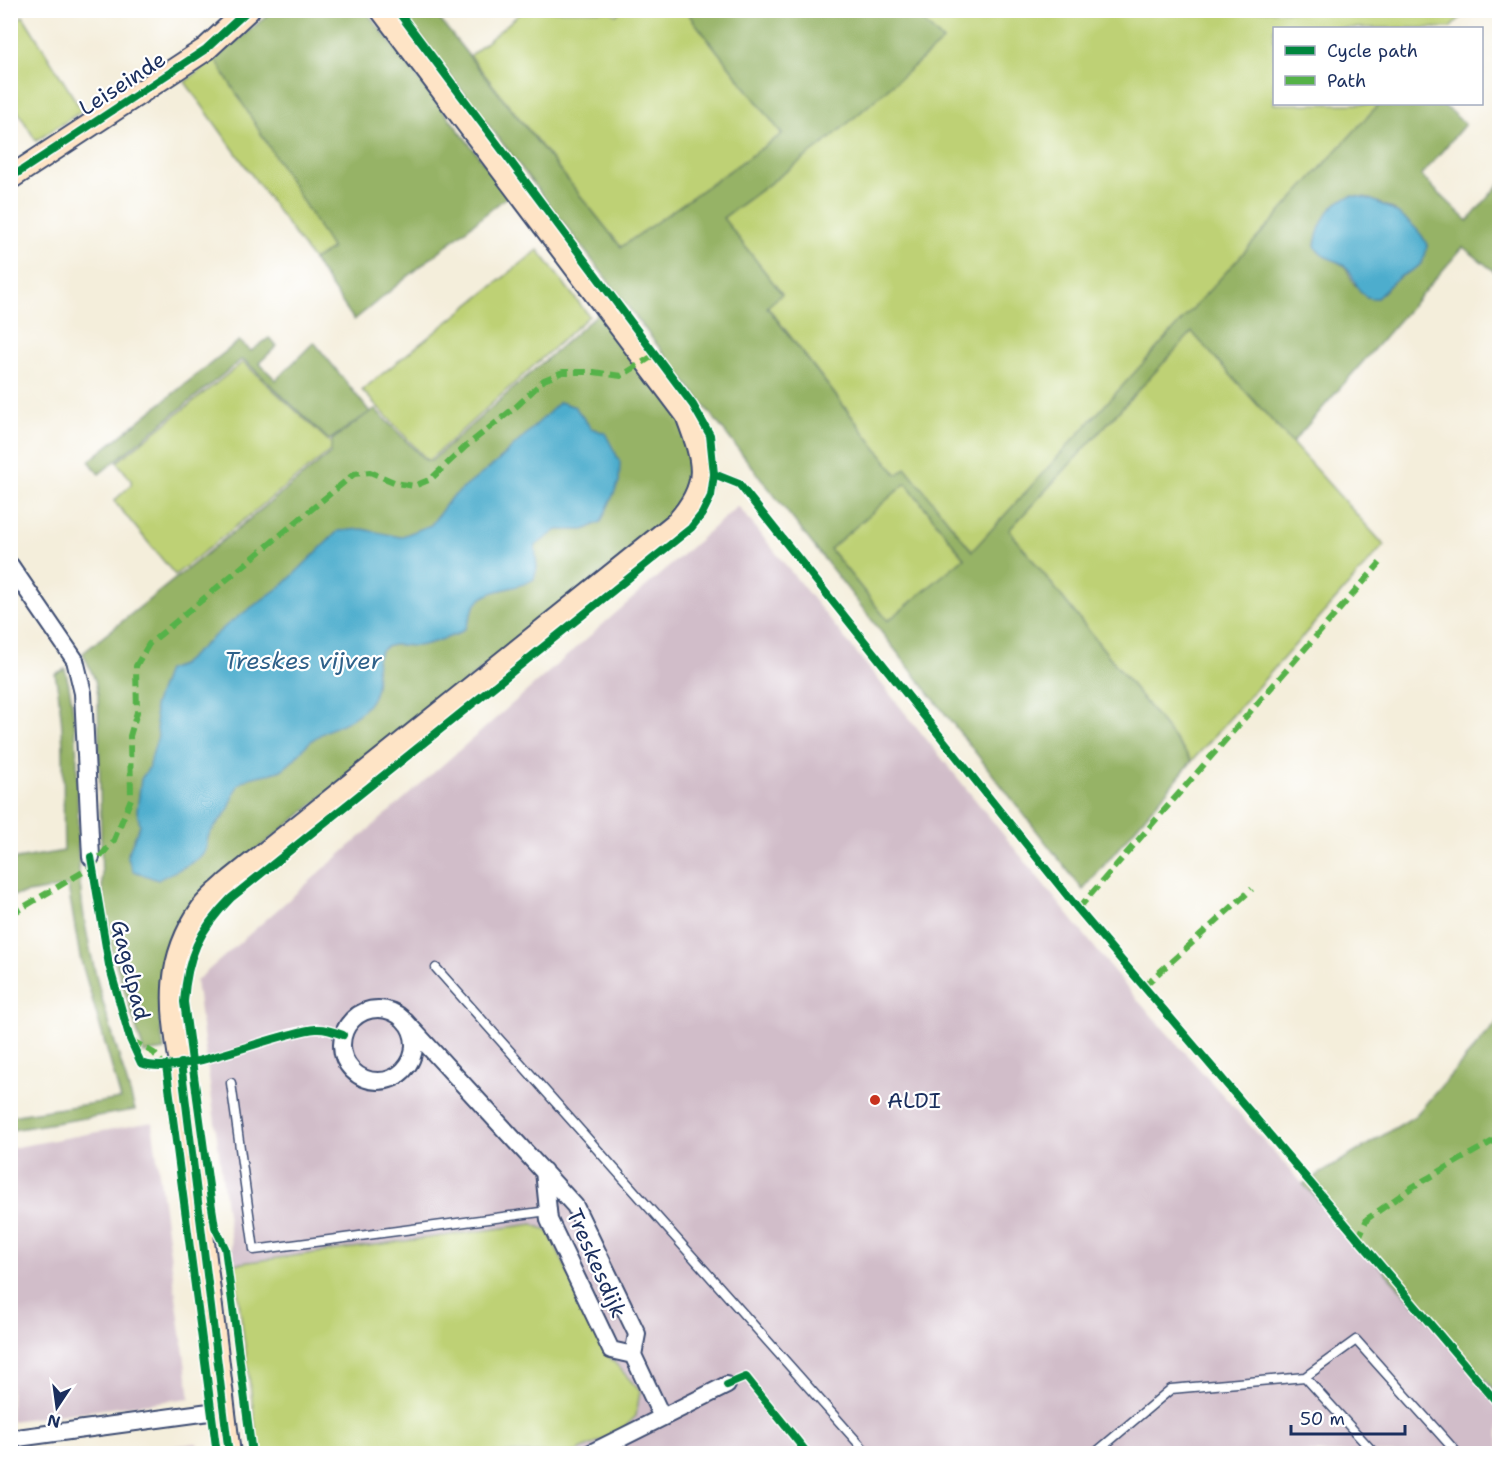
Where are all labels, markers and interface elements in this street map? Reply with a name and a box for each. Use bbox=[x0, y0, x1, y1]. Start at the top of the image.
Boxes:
legend bbox=[1273, 27, 1483, 105]
text: Cycle path bbox=[1327, 39, 1418, 63]
street label: Leiseinde bbox=[73, 45, 171, 122]
text: Path bbox=[1327, 69, 1366, 93]
water label: Treskes vijver bbox=[224, 645, 383, 677]
street label: Gagelpad bbox=[104, 917, 157, 1023]
place label: ALDI bbox=[887, 1086, 941, 1115]
marker: ALDI bbox=[868, 1093, 882, 1107]
street label: Treskesdijk bbox=[560, 1204, 633, 1322]
north arrow bbox=[27, 1377, 87, 1437]
scale bar bbox=[1291, 1398, 1405, 1436]
text: 50 m bbox=[1300, 1407, 1345, 1431]
text: N bbox=[45, 1409, 62, 1433]

